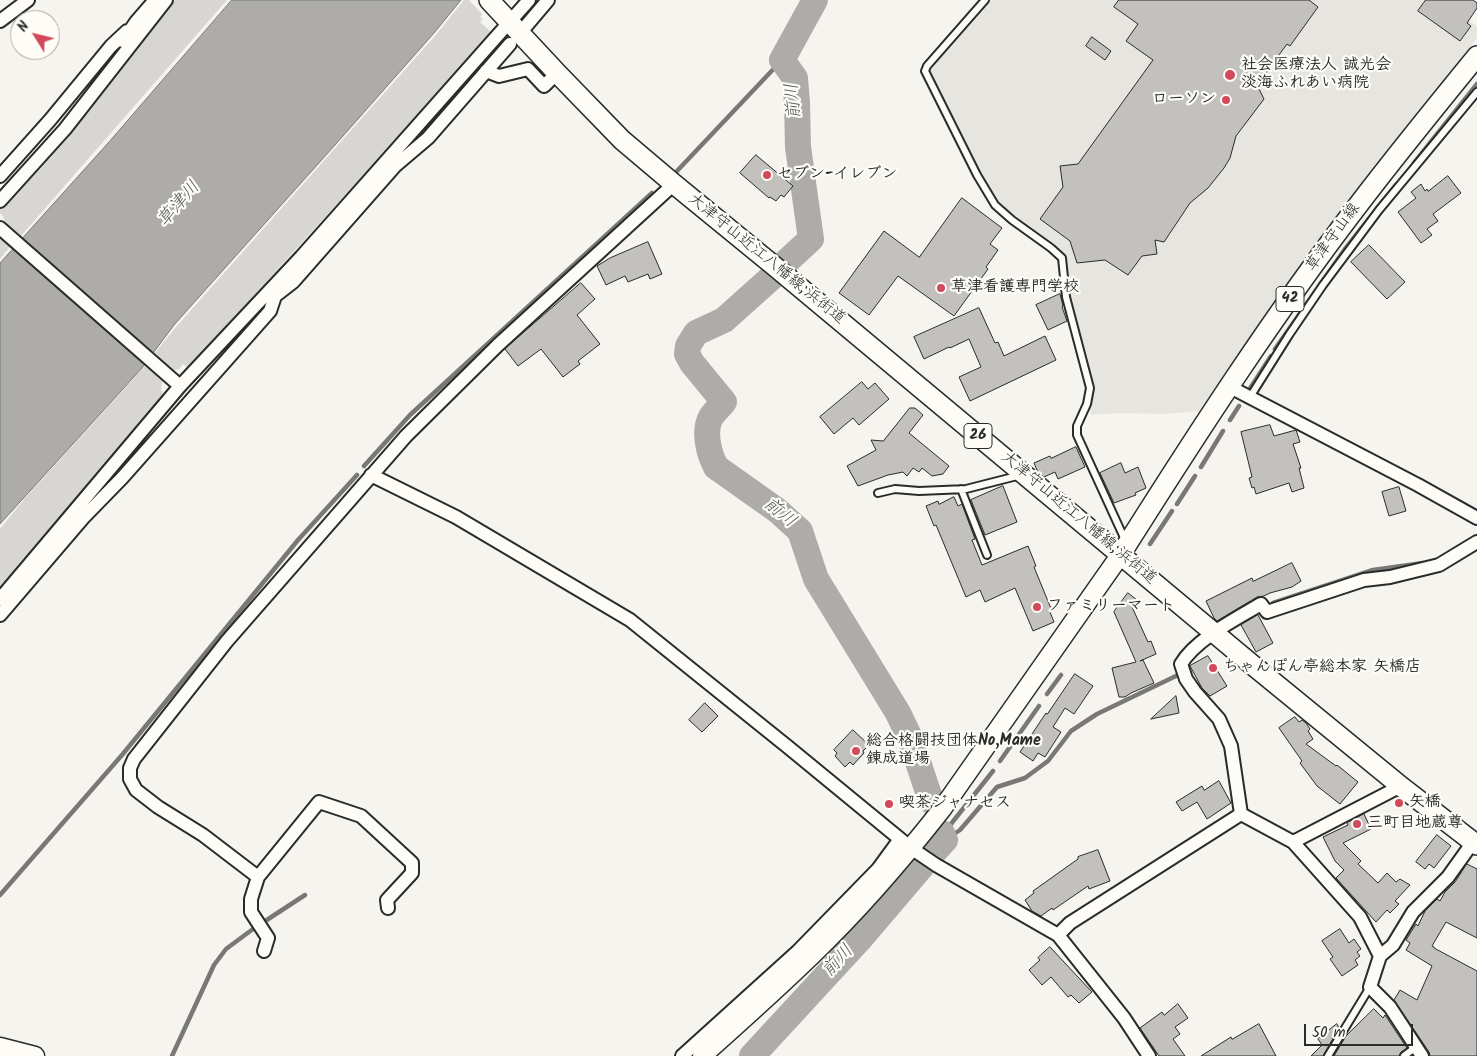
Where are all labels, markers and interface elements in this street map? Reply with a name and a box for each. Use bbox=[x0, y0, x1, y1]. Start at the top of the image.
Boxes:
north arrow bbox=[10, 10, 60, 60]
text: N bbox=[12, 17, 35, 37]
place label: 社会医療法人 誠光会 淡海ふれあい病院 bbox=[1241, 56, 1391, 94]
marker: 社会医療法人 誠光会 淡海ふれあい病院 bbox=[1223, 68, 1237, 82]
water label: 前川 bbox=[783, 82, 807, 120]
place label: ローソン bbox=[1152, 90, 1216, 110]
marker: ローソン bbox=[1220, 94, 1232, 106]
place label: セブン-イレブン bbox=[777, 165, 897, 185]
marker: セブン-イレブン bbox=[761, 169, 773, 181]
water label: 草津川 bbox=[154, 178, 206, 232]
street label: 大津守山近江八幡線;浜街道 bbox=[683, 191, 849, 329]
street label: 草津守山線 bbox=[1303, 200, 1365, 276]
place label: 草津看護専門学校 bbox=[951, 278, 1079, 298]
marker: 草津看護専門学校 bbox=[935, 282, 947, 294]
road number: 42 bbox=[1276, 286, 1304, 312]
road number: 26 bbox=[964, 424, 992, 448]
street label: 大津守山近江八幡線;浜街道 bbox=[996, 448, 1160, 590]
water label: 前川 bbox=[758, 494, 800, 534]
place label: ファミリーマート bbox=[1047, 597, 1175, 617]
marker: ファミリーマート bbox=[1031, 601, 1043, 613]
place label: ちゃんぽん亭総本家 矢橋店 bbox=[1223, 658, 1421, 678]
marker: ちゃんぽん亭総本家 矢橋店 bbox=[1207, 662, 1219, 674]
place label: 総合格闘技団体No,Mame 錬成道場 bbox=[866, 732, 1041, 770]
marker: 総合格闘技団体No,Mame 錬成道場 bbox=[850, 745, 862, 757]
place label: 矢橋 bbox=[1409, 793, 1441, 813]
place label: 喫茶ジャナセス bbox=[899, 794, 1011, 814]
marker: 矢橋 bbox=[1393, 797, 1405, 809]
marker: 喫茶ジャナセス bbox=[883, 798, 895, 810]
place label: 三町目地蔵尊 bbox=[1367, 814, 1463, 834]
marker: 三町目地蔵尊 bbox=[1351, 818, 1363, 830]
water label: 前川 bbox=[819, 941, 859, 983]
scale bar bbox=[1307, 1014, 1416, 1046]
text: 50 m bbox=[1312, 1021, 1346, 1045]

